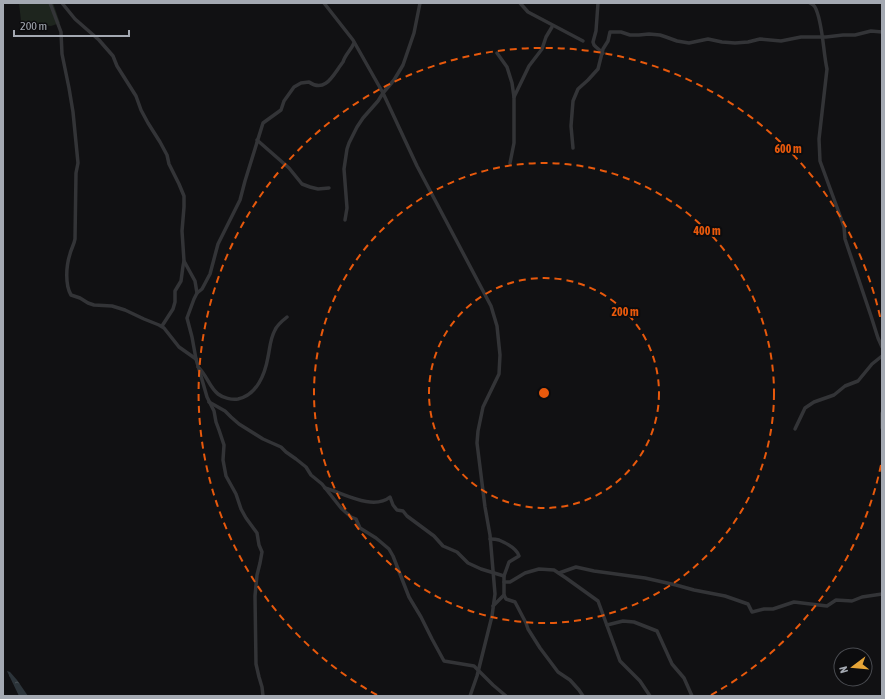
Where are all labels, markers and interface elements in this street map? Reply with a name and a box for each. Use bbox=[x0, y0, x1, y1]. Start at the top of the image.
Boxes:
scale bar bbox=[14, 12, 129, 38]
text: 200 m bbox=[20, 19, 47, 33]
text: 600 m bbox=[774, 142, 802, 156]
text: 400 m bbox=[692, 224, 721, 238]
text: 200 m bbox=[611, 305, 639, 319]
centre of rings bbox=[537, 386, 551, 400]
north arrow bbox=[833, 647, 873, 687]
text: N bbox=[837, 665, 850, 675]

